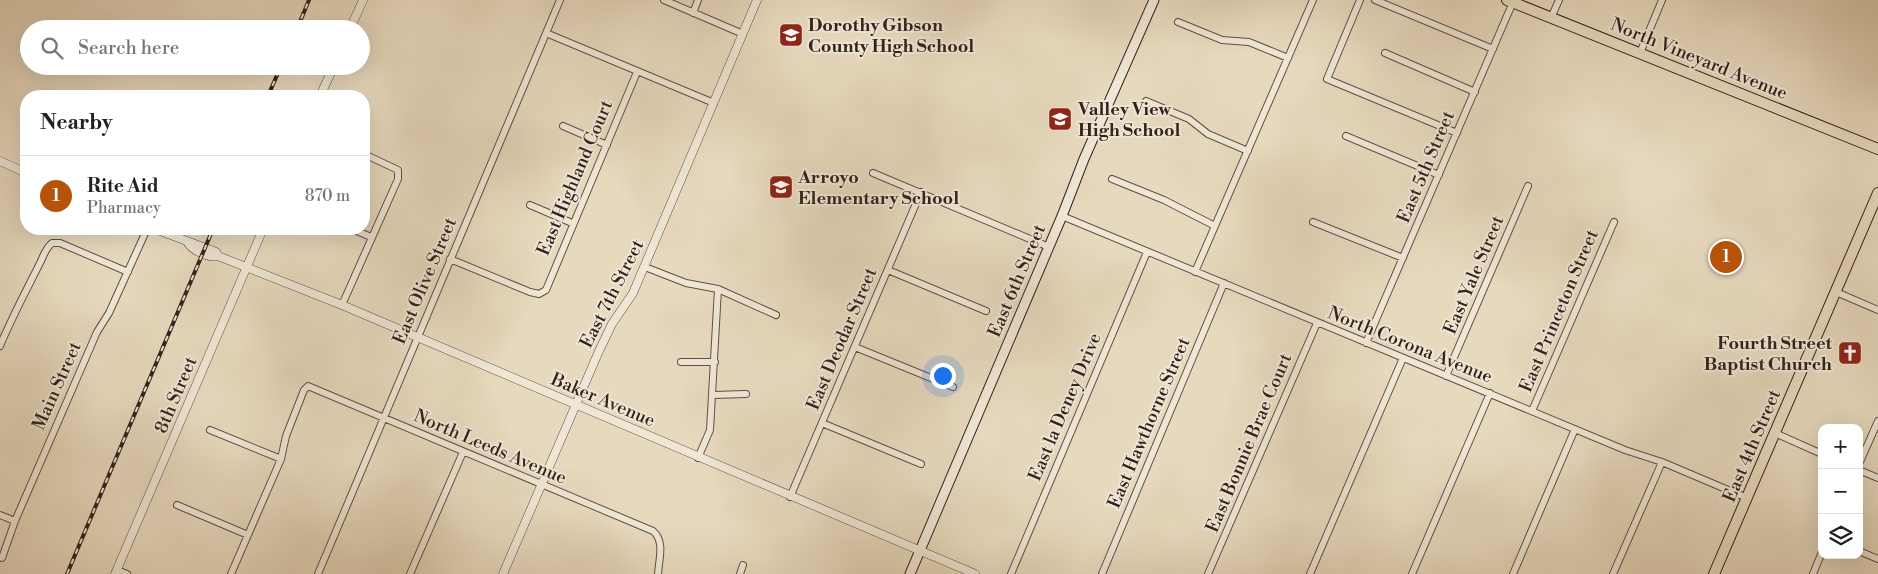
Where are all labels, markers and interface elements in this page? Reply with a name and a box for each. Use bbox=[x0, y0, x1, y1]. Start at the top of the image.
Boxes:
street label: North Vineyard Avenue bbox=[1607, 13, 1791, 105]
place label: Dorothy Gibson County High School bbox=[808, 14, 974, 58]
search box bbox=[20, 20, 370, 75]
school or university icon: Dorothy Gibson County High School bbox=[778, 22, 804, 48]
icon: search bbox=[38, 34, 66, 62]
text: Search here bbox=[78, 36, 179, 60]
street label: East Highland Court bbox=[532, 96, 618, 259]
place label: Valley View High School bbox=[1077, 98, 1181, 142]
school or university icon: Valley View High School bbox=[1047, 106, 1073, 132]
street label: East 5th Street bbox=[1392, 107, 1460, 226]
text: Nearby bbox=[40, 110, 113, 136]
place label: Arroyo Elementary School bbox=[797, 166, 959, 210]
text: Rite Aid bbox=[87, 174, 159, 198]
school or university icon: Arroyo Elementary School bbox=[768, 174, 794, 200]
text: 1 bbox=[52, 186, 60, 206]
text: 870 m bbox=[305, 186, 350, 206]
text: Pharmacy bbox=[87, 198, 161, 218]
street label: East Yale Street bbox=[1439, 212, 1510, 338]
street label: East Olive Street bbox=[388, 214, 462, 348]
street label: East 6th Street bbox=[983, 220, 1051, 341]
street label: East Princeton Street bbox=[1514, 226, 1604, 396]
street label: East 7th Street bbox=[575, 235, 649, 352]
pin: 1 bbox=[1710, 238, 1742, 276]
street label: East Deodar Street bbox=[802, 264, 883, 414]
street label: North Corona Avenue bbox=[1324, 301, 1496, 389]
street label: East la Deney Drive bbox=[1023, 329, 1107, 485]
place label: Fourth Street Baptist Church bbox=[1704, 332, 1833, 376]
street label: East Hawthorne Street bbox=[1103, 334, 1196, 512]
street label: Main Street bbox=[27, 338, 87, 434]
church icon: Fourth Street Baptist Church bbox=[1837, 340, 1863, 366]
street label: East Bonnie Brae Court bbox=[1201, 349, 1297, 536]
street label: 8th Street bbox=[150, 353, 203, 437]
your location bbox=[930, 363, 956, 389]
street label: Baker Avenue bbox=[547, 367, 659, 432]
street label: East 4th Street bbox=[1718, 386, 1786, 506]
street label: North Leeds Avenue bbox=[410, 404, 570, 490]
map controls bbox=[1818, 424, 1863, 559]
button: + bbox=[1818, 424, 1863, 469]
button: − bbox=[1818, 469, 1863, 514]
button: layers bbox=[1818, 514, 1863, 559]

